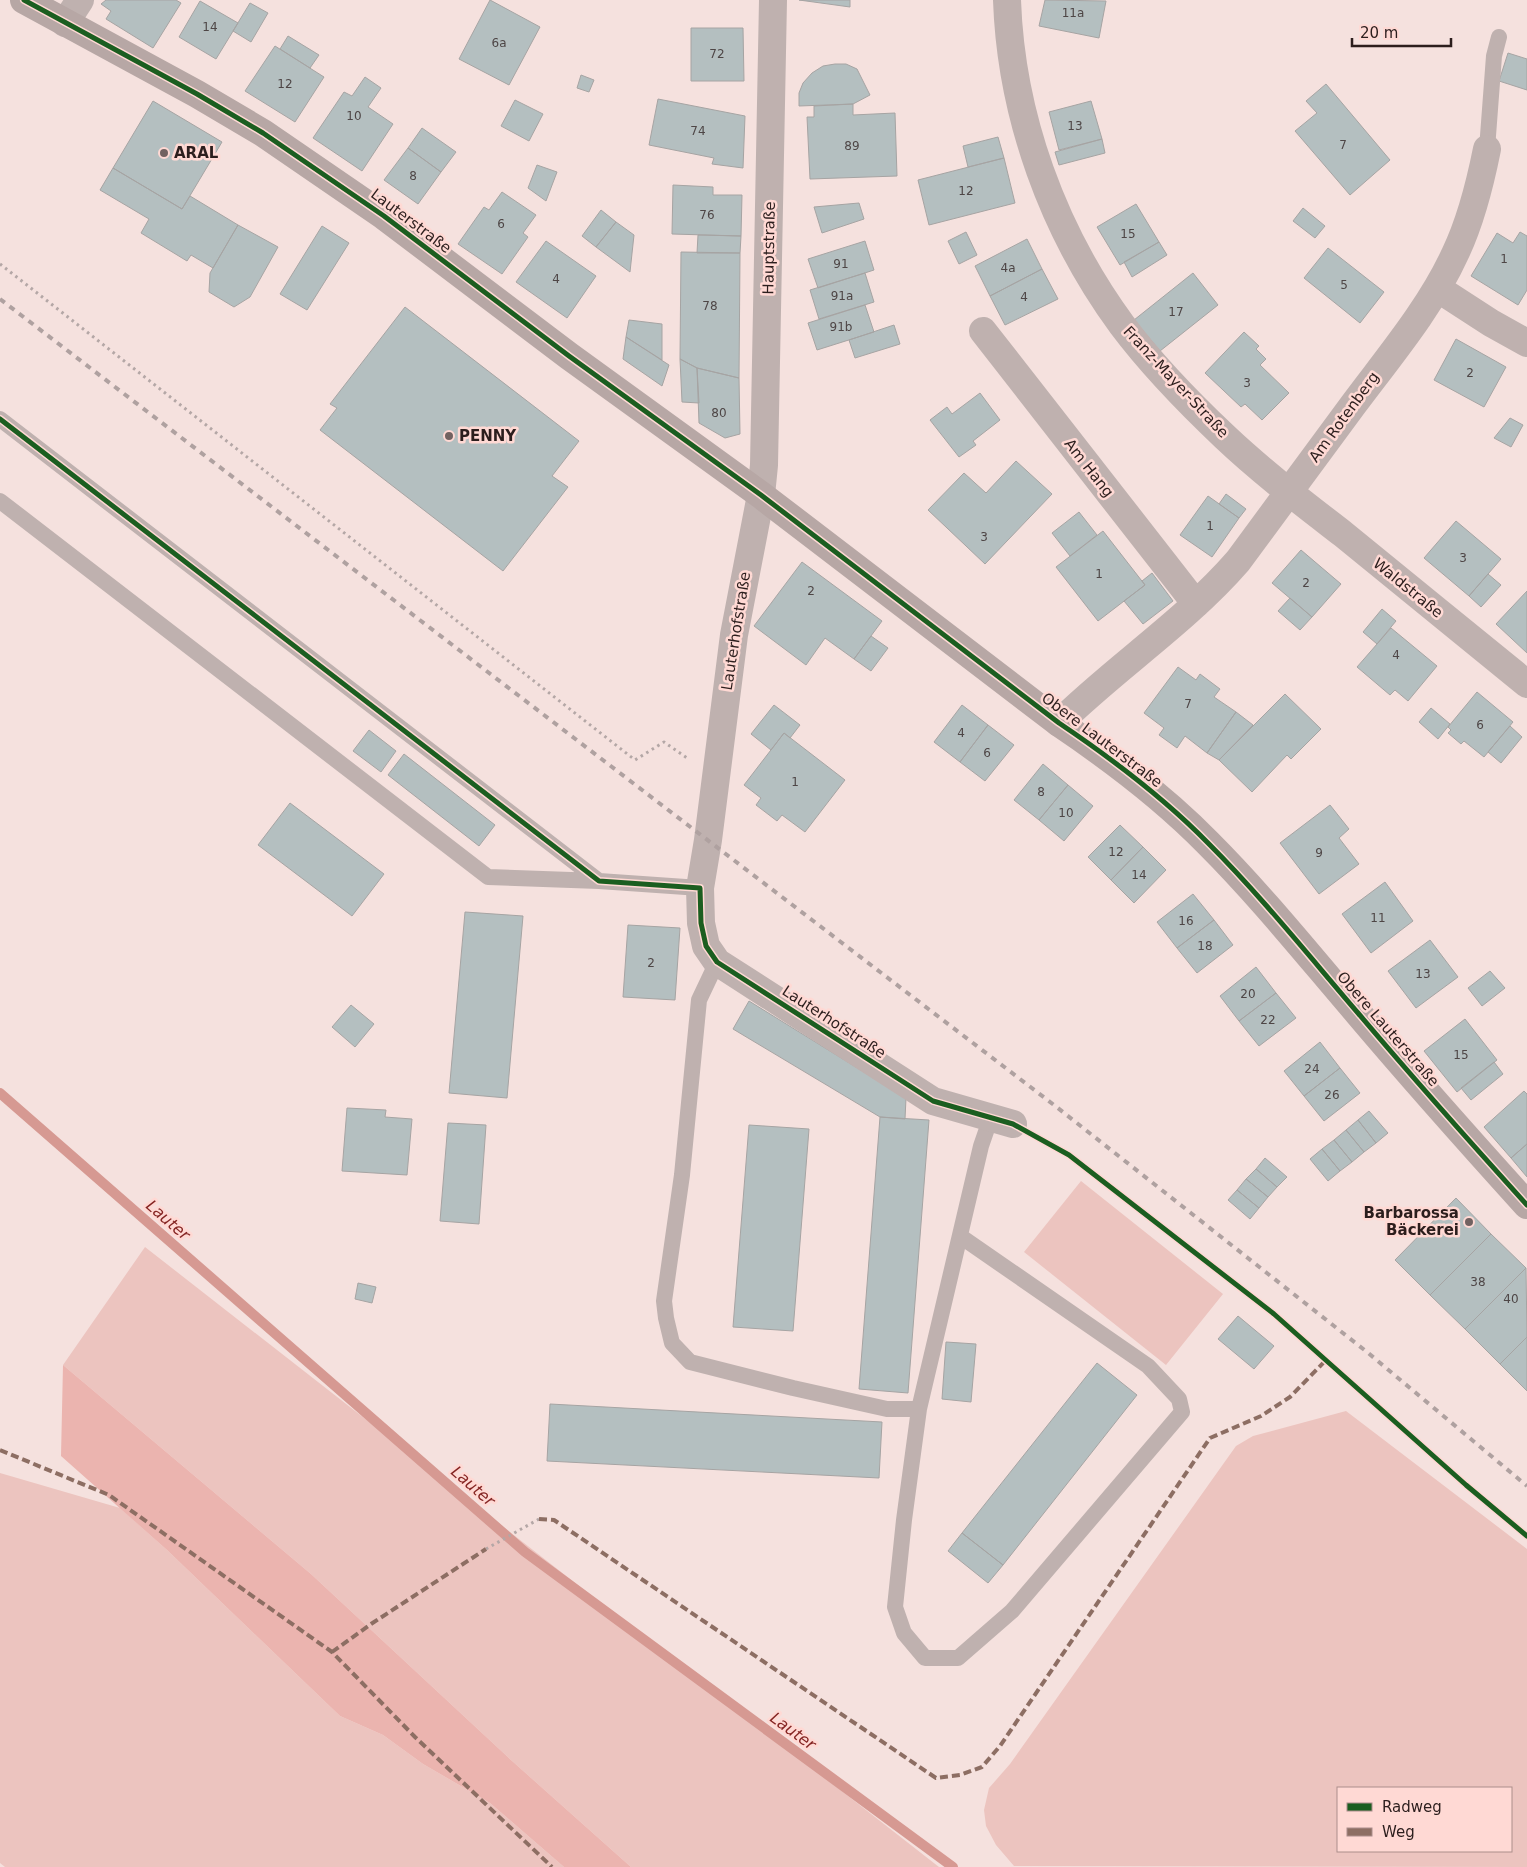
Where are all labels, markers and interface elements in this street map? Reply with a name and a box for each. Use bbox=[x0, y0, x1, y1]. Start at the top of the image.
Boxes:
house number: 11a bbox=[1062, 6, 1084, 20]
scale bar bbox=[1352, 15, 1451, 47]
house number: 14 bbox=[202, 20, 218, 34]
text: 20 m bbox=[1360, 24, 1398, 42]
house number: 6a bbox=[492, 36, 507, 50]
house number: 72 bbox=[709, 47, 725, 61]
house number: 12 bbox=[277, 77, 293, 91]
house number: 10 bbox=[346, 109, 362, 123]
house number: 13 bbox=[1067, 119, 1083, 133]
house number: 74 bbox=[690, 124, 706, 138]
house number: 7 bbox=[1339, 138, 1347, 152]
house number: 89 bbox=[844, 139, 860, 153]
place label: ARAL bbox=[174, 144, 219, 162]
marker: ARAL bbox=[158, 147, 170, 159]
house number: 8 bbox=[409, 169, 417, 183]
house number: 12 bbox=[958, 184, 974, 198]
street label: Lauterstraße bbox=[367, 185, 455, 257]
street label: Hauptstraße bbox=[759, 201, 779, 295]
house number: 76 bbox=[699, 208, 715, 222]
house number: 6 bbox=[497, 217, 505, 231]
house number: 15 bbox=[1120, 227, 1136, 241]
house number: 1 bbox=[1500, 252, 1508, 266]
house number: 91 bbox=[833, 257, 849, 271]
house number: 4a bbox=[1001, 261, 1016, 275]
house number: 4 bbox=[552, 272, 560, 286]
house number: 5 bbox=[1340, 278, 1348, 292]
house number: 91a bbox=[831, 289, 853, 303]
house number: 4 bbox=[1020, 290, 1028, 304]
house number: 78 bbox=[702, 299, 718, 313]
house number: 17 bbox=[1168, 305, 1184, 319]
house number: 91b bbox=[830, 320, 852, 334]
street label: Franz-Mayer-Straße bbox=[1120, 322, 1232, 442]
house number: 2 bbox=[1466, 366, 1474, 380]
street label: Am Rotenberg bbox=[1305, 368, 1383, 466]
house number: 3 bbox=[1243, 376, 1251, 390]
house number: 80 bbox=[711, 406, 727, 420]
place label: PENNY bbox=[459, 427, 517, 445]
marker: PENNY bbox=[443, 430, 455, 442]
street label: Am Hang bbox=[1061, 435, 1117, 501]
house number: 1 bbox=[1206, 519, 1214, 533]
house number: 3 bbox=[980, 530, 988, 544]
house number: 3 bbox=[1459, 551, 1467, 565]
street label: Waldstraße bbox=[1370, 554, 1446, 622]
house number: 1 bbox=[1095, 567, 1103, 581]
street label: Lauterhofstraße bbox=[718, 570, 754, 692]
house number: 2 bbox=[1302, 576, 1310, 590]
house number: 2 bbox=[807, 584, 815, 598]
house number: 4 bbox=[1392, 648, 1400, 662]
street label: Obere Lauterstraße bbox=[1038, 689, 1166, 791]
house number: 7 bbox=[1184, 697, 1192, 711]
house number: 6 bbox=[1476, 718, 1484, 732]
house number: 4 bbox=[957, 726, 965, 740]
house number: 6 bbox=[983, 746, 991, 760]
house number: 1 bbox=[791, 775, 799, 789]
house number: 8 bbox=[1037, 785, 1045, 799]
house number: 10 bbox=[1058, 806, 1074, 820]
house number: 12 bbox=[1108, 845, 1124, 859]
house number: 9 bbox=[1315, 846, 1323, 860]
house number: 14 bbox=[1131, 868, 1147, 882]
house number: 11 bbox=[1370, 911, 1386, 925]
house number: 16 bbox=[1178, 914, 1194, 928]
house number: 18 bbox=[1197, 939, 1213, 953]
house number: 2 bbox=[647, 956, 655, 970]
house number: 13 bbox=[1415, 967, 1431, 981]
street label: Obere Lauterstraße bbox=[1333, 968, 1443, 1090]
street label: Lauterhofstraße bbox=[779, 982, 889, 1062]
house number: 20 bbox=[1240, 987, 1256, 1001]
house number: 22 bbox=[1260, 1013, 1276, 1027]
house number: 15 bbox=[1453, 1048, 1469, 1062]
house number: 24 bbox=[1304, 1062, 1320, 1076]
house number: 26 bbox=[1324, 1088, 1340, 1102]
water label: Lauter bbox=[142, 1196, 195, 1245]
place label: Barbarossa Bäckerei bbox=[1364, 1204, 1459, 1239]
marker: Barbarossa Bäckerei bbox=[1463, 1216, 1475, 1228]
house number: 38 bbox=[1470, 1275, 1486, 1289]
house number: 40 bbox=[1503, 1292, 1519, 1306]
water label: Lauter bbox=[447, 1462, 500, 1511]
water label: Lauter bbox=[767, 1708, 821, 1755]
legend bbox=[1337, 1787, 1512, 1852]
text: Radweg bbox=[1382, 1798, 1442, 1816]
text: Weg bbox=[1382, 1823, 1415, 1841]

